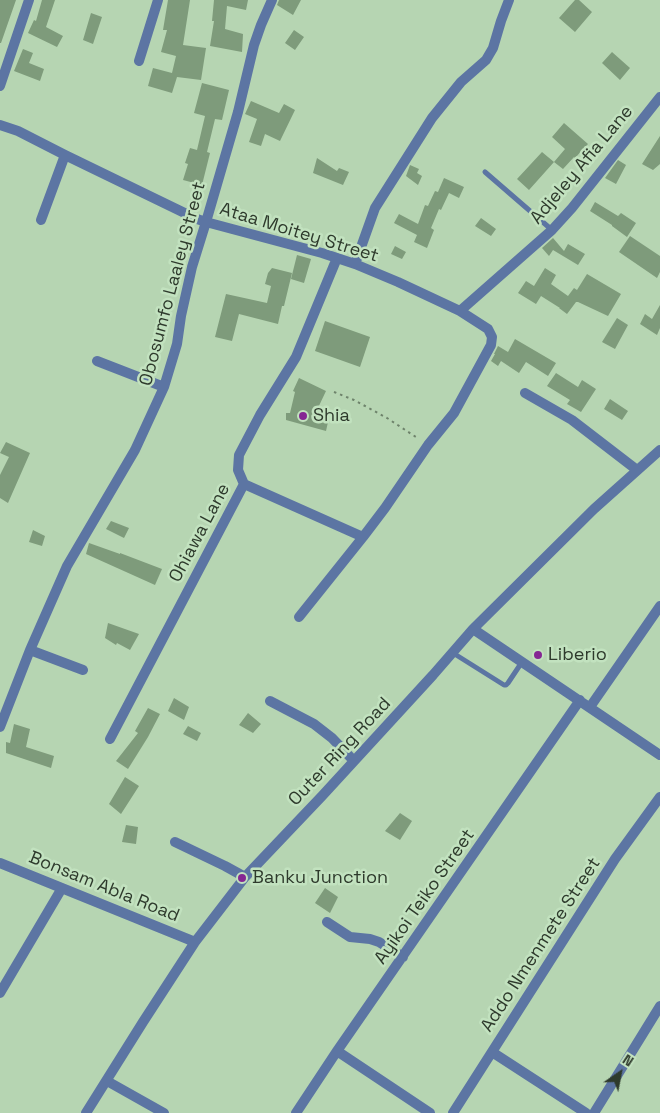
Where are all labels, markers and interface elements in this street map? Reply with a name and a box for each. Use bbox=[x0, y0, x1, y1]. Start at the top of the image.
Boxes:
street label: Adjeley Afia Lane bbox=[526, 101, 638, 229]
street label: Obosumfo Laaley Street bbox=[135, 180, 211, 388]
street label: Ataa Moitey Street bbox=[217, 199, 381, 267]
place label: Shia bbox=[313, 405, 350, 427]
marker: Shia bbox=[297, 410, 309, 422]
street label: Ohiawa Lane bbox=[165, 480, 235, 586]
place label: Liberio bbox=[548, 644, 607, 666]
marker: Liberio bbox=[532, 649, 544, 661]
street label: Outer Ring Road bbox=[284, 693, 396, 811]
street label: Ayikoi Teiko Street bbox=[370, 825, 480, 969]
street label: Bonsam Abla Road bbox=[26, 847, 182, 927]
street label: Addo Nmenmete Street bbox=[477, 854, 605, 1036]
place label: Banku Junction bbox=[252, 867, 388, 889]
marker: Banku Junction bbox=[236, 872, 248, 884]
north arrow bbox=[595, 1048, 645, 1098]
text: N bbox=[619, 1050, 637, 1071]

